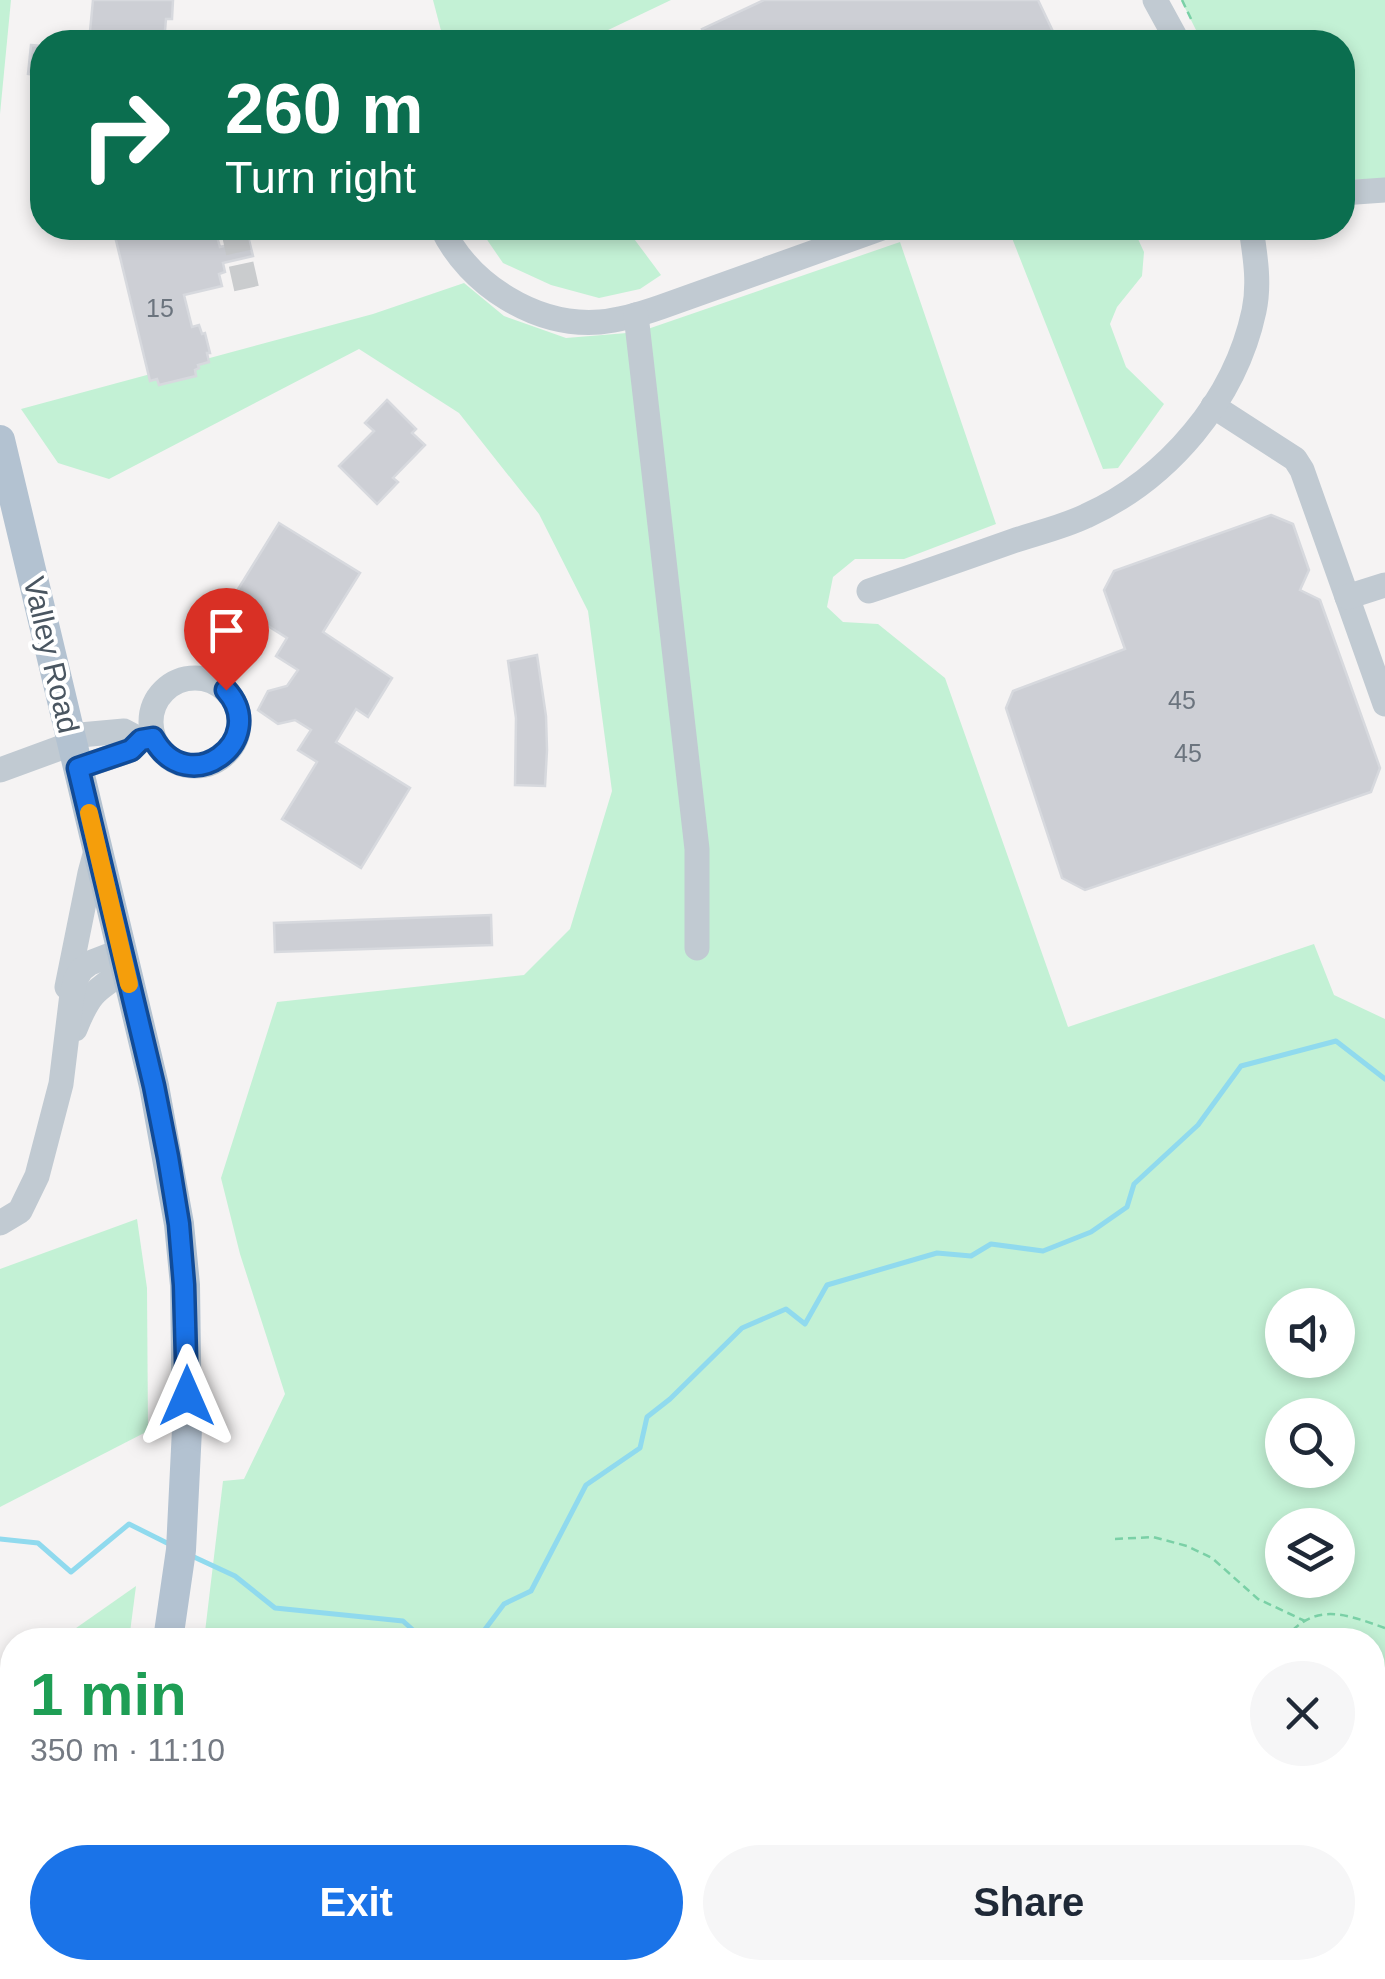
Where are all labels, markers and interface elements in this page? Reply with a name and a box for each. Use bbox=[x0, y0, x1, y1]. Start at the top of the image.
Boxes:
icon: right bbox=[60, 70, 190, 200]
text: 260 m bbox=[225, 70, 423, 148]
text: Turn right bbox=[225, 152, 416, 203]
house number: 15 bbox=[146, 294, 174, 322]
street label: Valley Road bbox=[17, 573, 86, 736]
pin bbox=[184, 588, 269, 691]
icon: arrive bbox=[199, 603, 254, 658]
house number: 45 bbox=[1168, 686, 1196, 714]
house number: 45 bbox=[1174, 739, 1202, 767]
map controls bbox=[1265, 1288, 1355, 1598]
button: sound bbox=[1265, 1288, 1355, 1378]
position arrow bbox=[135, 1344, 239, 1448]
button: search bbox=[1265, 1398, 1355, 1488]
button: layers bbox=[1265, 1508, 1355, 1598]
text: 1 min bbox=[30, 1661, 187, 1728]
button: close bbox=[1250, 1661, 1355, 1766]
text: 350 m · 11:10 bbox=[30, 1732, 225, 1768]
button: Exit bbox=[30, 1845, 683, 1960]
button: Share bbox=[703, 1845, 1355, 1960]

